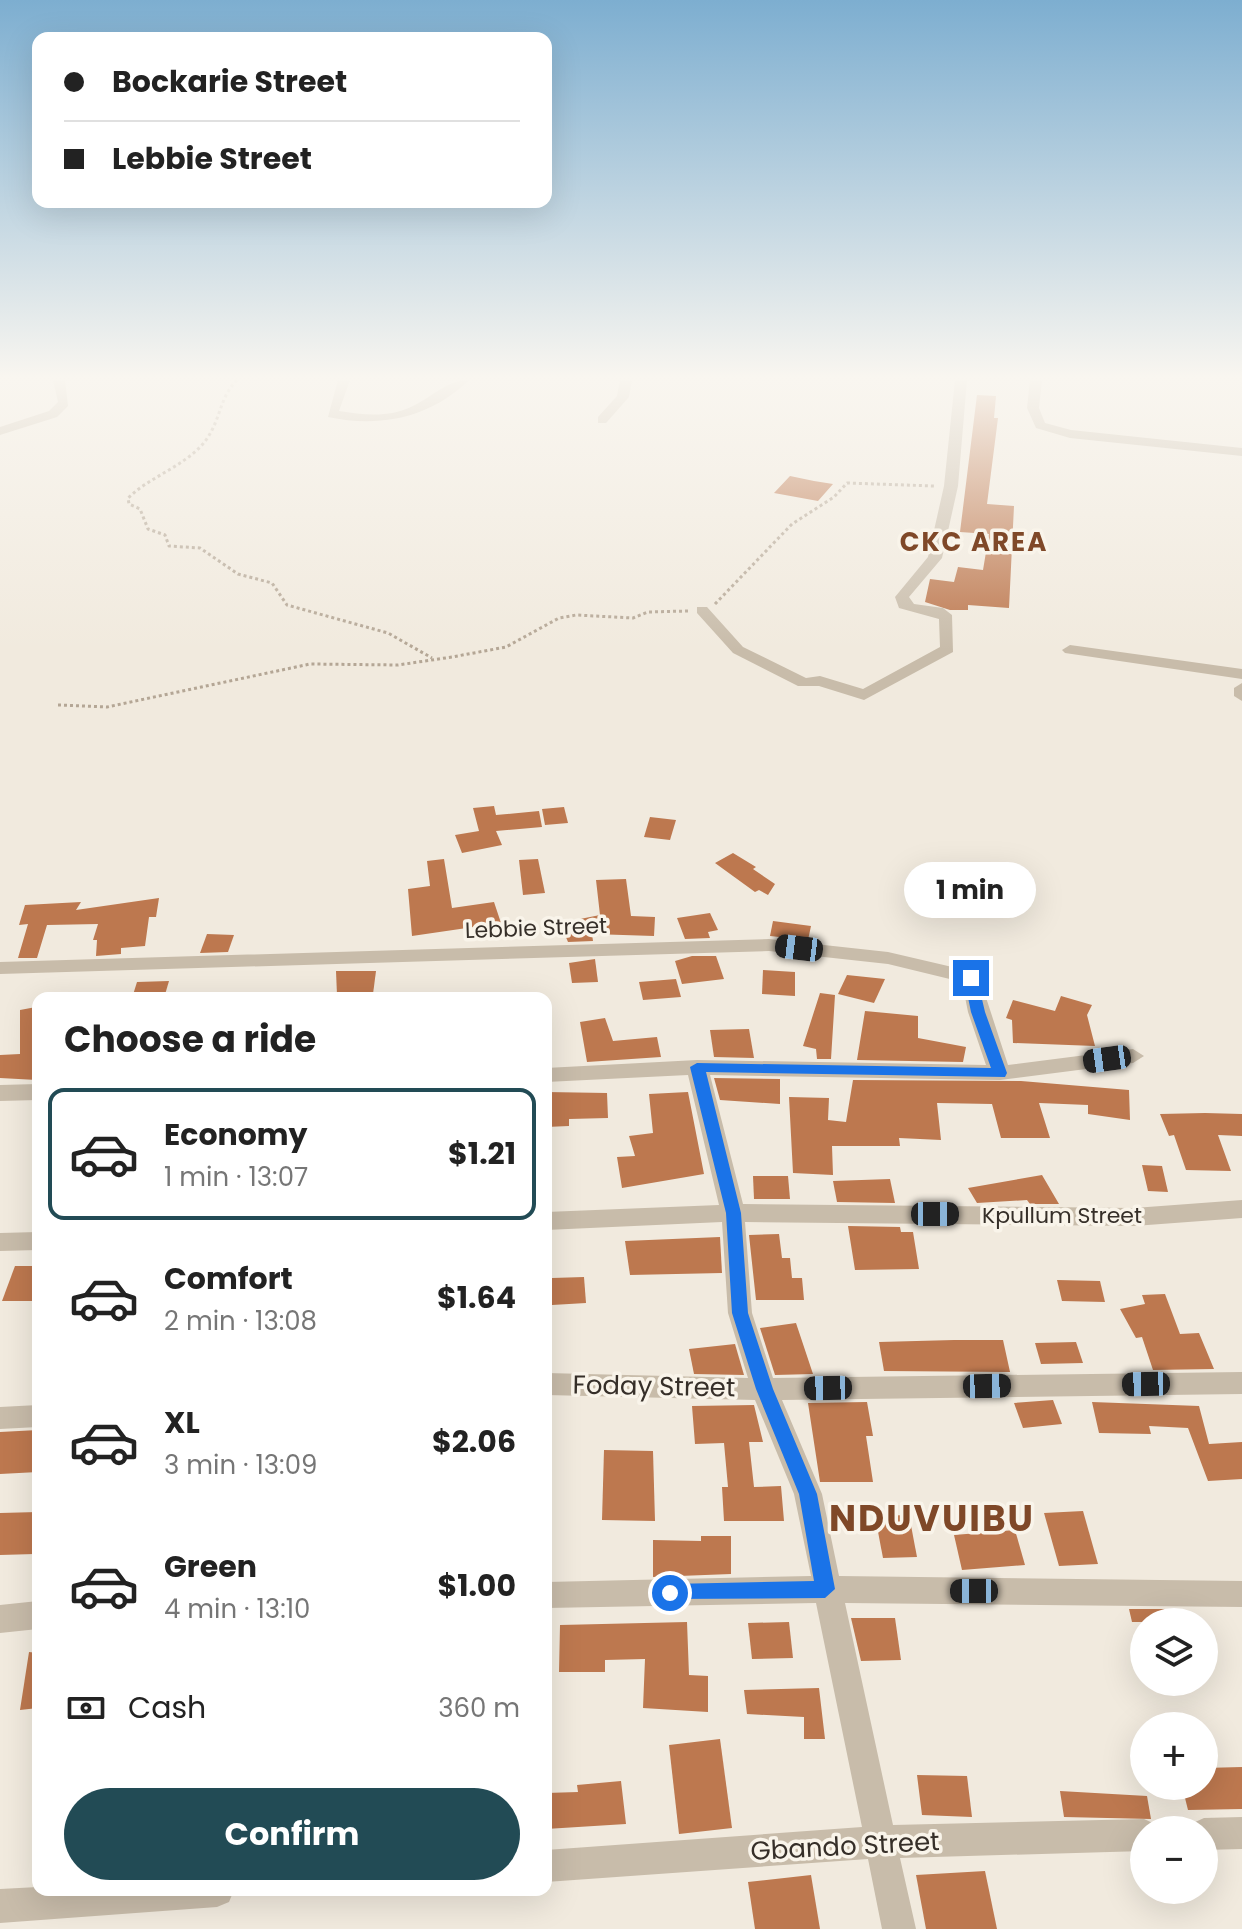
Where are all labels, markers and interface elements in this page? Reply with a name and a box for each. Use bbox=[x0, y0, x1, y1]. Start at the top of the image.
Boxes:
text: Bockarie Street bbox=[112, 60, 347, 103]
text: Lebbie Street bbox=[112, 137, 312, 180]
district label: CKC AREA bbox=[900, 524, 1048, 560]
callout: 1 min bbox=[905, 862, 1037, 918]
text: 1 min bbox=[936, 872, 1004, 908]
street label: Lebbie Street bbox=[464, 910, 608, 946]
car bbox=[774, 933, 824, 963]
route end bbox=[953, 960, 989, 996]
text: Choose a ride bbox=[64, 1014, 316, 1065]
car bbox=[1082, 1044, 1132, 1074]
text: Economy bbox=[164, 1113, 308, 1156]
icon: car bbox=[68, 1118, 140, 1190]
text: $1.21 bbox=[448, 1132, 516, 1175]
text: 1 min · 13:07 bbox=[164, 1159, 308, 1195]
street label: Kpullum Street bbox=[982, 1200, 1142, 1231]
car bbox=[911, 1202, 959, 1226]
text: Comfort bbox=[164, 1257, 293, 1300]
icon: car bbox=[68, 1262, 140, 1334]
text: $1.64 bbox=[437, 1276, 516, 1319]
text: 2 min · 13:08 bbox=[164, 1303, 317, 1339]
street label: Foday Street bbox=[572, 1367, 736, 1405]
car bbox=[1122, 1372, 1170, 1396]
car bbox=[963, 1374, 1011, 1398]
car bbox=[804, 1376, 852, 1400]
text: XL bbox=[164, 1401, 200, 1444]
icon: car bbox=[68, 1406, 140, 1478]
text: $2.06 bbox=[432, 1420, 516, 1463]
text: 3 min · 13:09 bbox=[164, 1447, 317, 1483]
district label: NDUVUIBU bbox=[829, 1493, 1035, 1544]
text: Green bbox=[164, 1545, 257, 1588]
icon: car bbox=[68, 1550, 140, 1622]
text: $1.00 bbox=[437, 1564, 516, 1607]
route start bbox=[652, 1575, 688, 1611]
car bbox=[950, 1579, 998, 1603]
text: 4 min · 13:10 bbox=[164, 1591, 310, 1627]
map controls bbox=[1130, 1608, 1218, 1904]
button: layers bbox=[1130, 1608, 1218, 1696]
icon: cash bbox=[64, 1686, 108, 1730]
text: Cash bbox=[128, 1686, 206, 1729]
text: 360 m bbox=[438, 1690, 520, 1726]
button: + bbox=[1130, 1712, 1218, 1800]
button: Confirm bbox=[64, 1788, 520, 1880]
button: − bbox=[1130, 1816, 1218, 1904]
street label: Gbando Street bbox=[750, 1823, 940, 1869]

